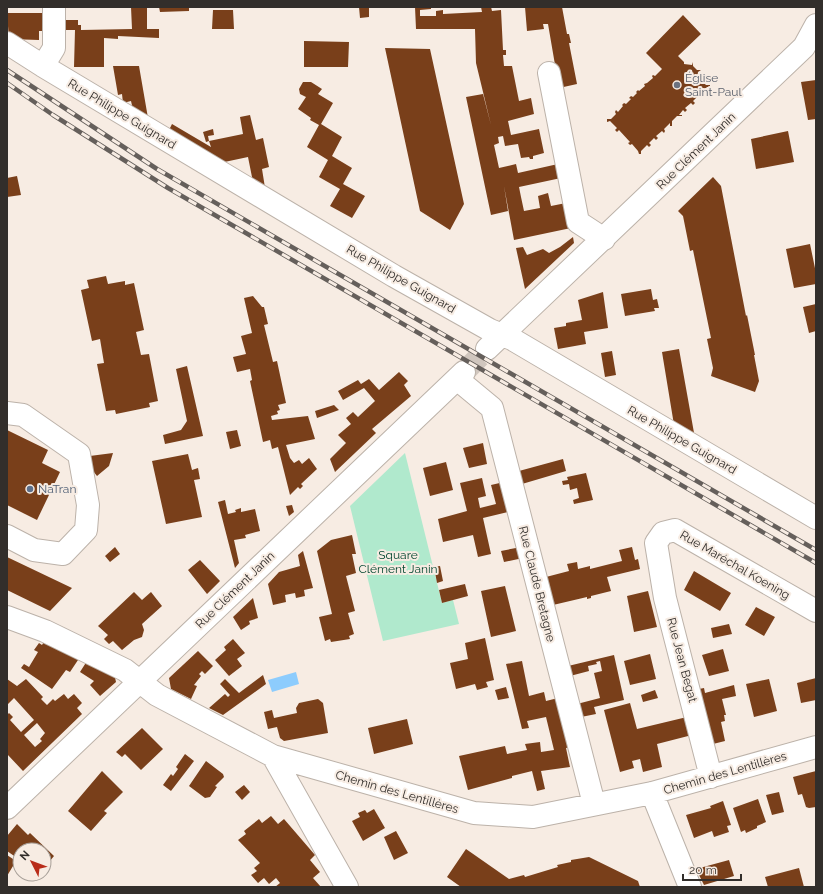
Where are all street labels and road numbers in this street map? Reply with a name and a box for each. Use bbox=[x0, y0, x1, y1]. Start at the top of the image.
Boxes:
street label: Rue Philippe Guignard bbox=[65, 76, 179, 152]
street label: Rue Clément Janin bbox=[654, 110, 738, 192]
street label: Rue Philippe Guignard bbox=[344, 242, 458, 316]
street label: Rue Philippe Guignard bbox=[625, 403, 739, 477]
street label: Rue Claude Bretagne bbox=[516, 525, 558, 643]
street label: Rue Maréchal Koening bbox=[678, 528, 792, 602]
street label: Rue Clément Janin bbox=[193, 549, 277, 631]
street label: Rue Jean Begat bbox=[664, 616, 700, 704]
street label: Chemin des Lentillères bbox=[662, 749, 788, 797]
street label: Chemin des Lentillères bbox=[334, 768, 460, 816]

